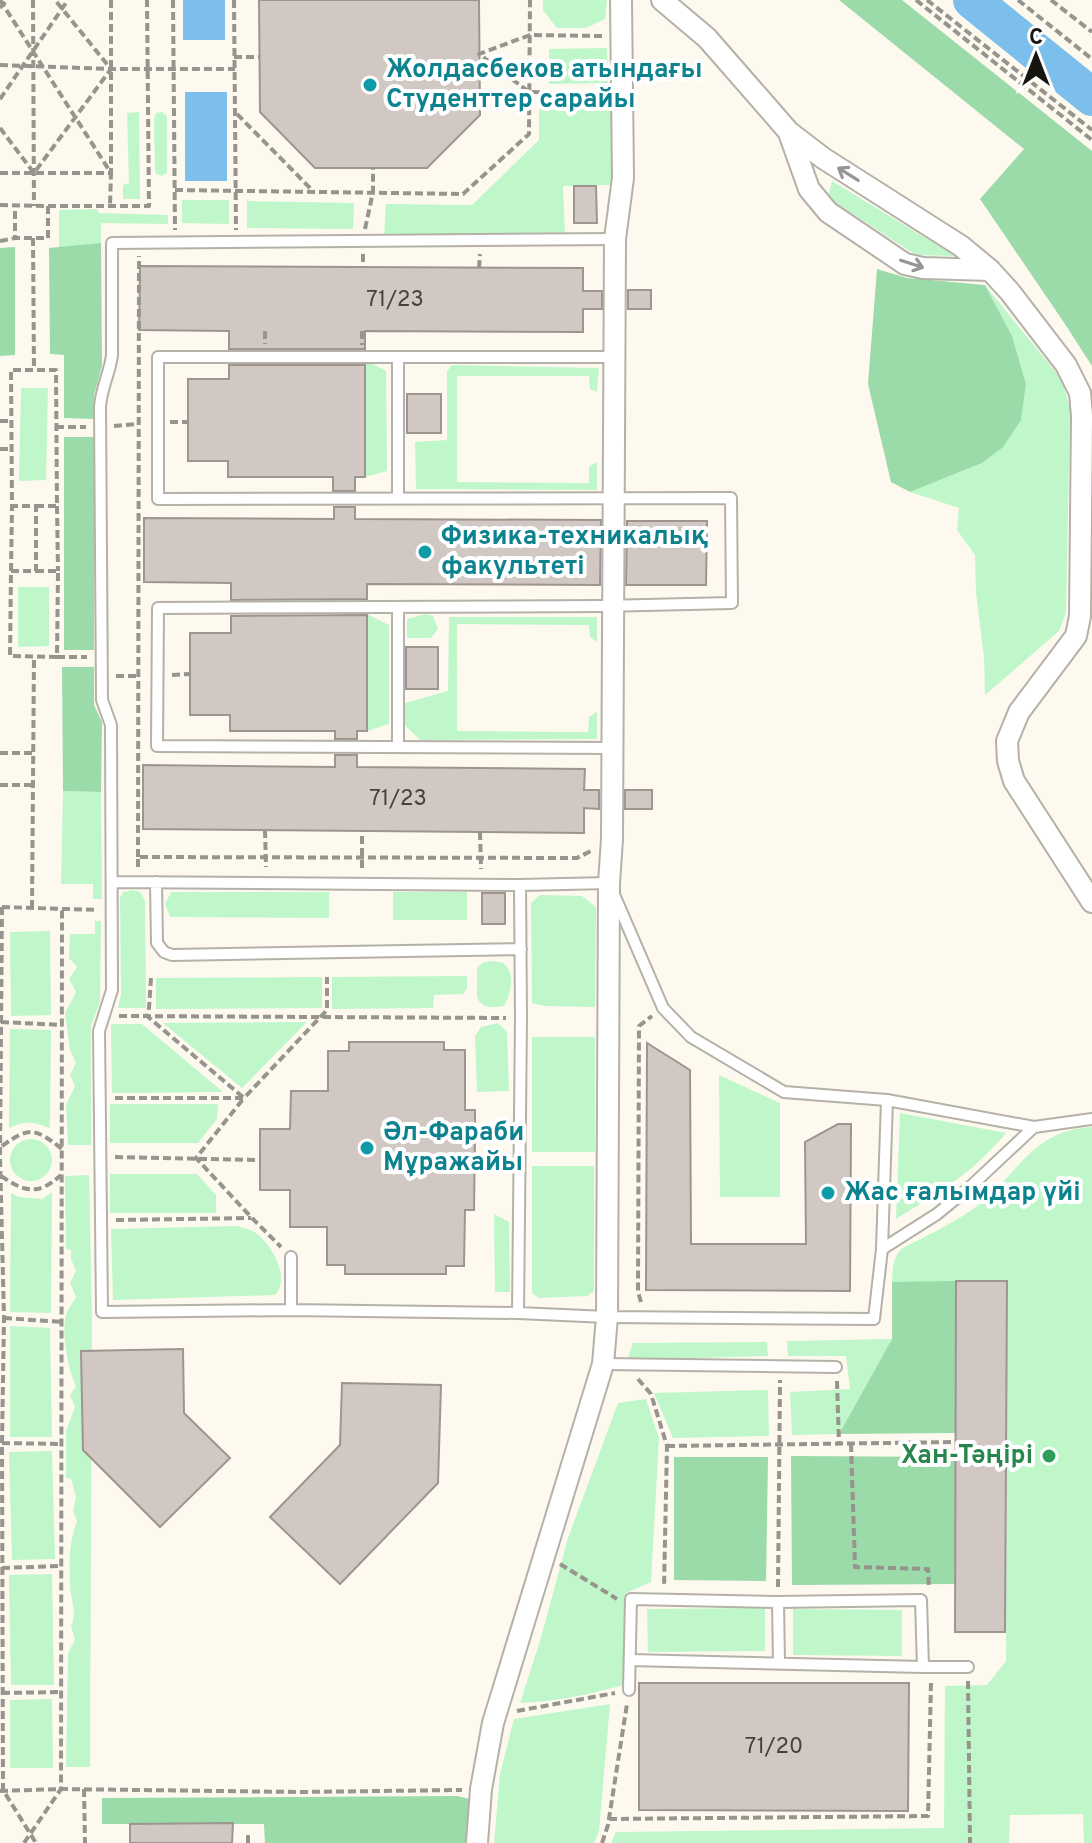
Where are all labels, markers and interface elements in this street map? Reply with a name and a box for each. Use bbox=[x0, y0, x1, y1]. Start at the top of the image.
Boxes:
north arrow bbox=[996, 16, 1076, 96]
text: С bbox=[1029, 25, 1043, 52]
place label: Жолдасбеков атындағы Студенттер сарайы bbox=[386, 54, 702, 117]
marker: Жолдасбеков атындағы Студенттер сарайы bbox=[361, 76, 379, 94]
one-way arrow bbox=[838, 166, 860, 183]
one-way arrow bbox=[899, 258, 924, 272]
house number: 71/23 bbox=[366, 287, 424, 314]
place label: Физика-техникалық факультеті bbox=[441, 521, 708, 584]
marker: Физика-техникалық факультеті bbox=[416, 543, 434, 561]
house number: 71/23 bbox=[369, 786, 427, 813]
place label: Әл-Фараби Мұражайы bbox=[383, 1117, 524, 1180]
marker: Әл-Фараби Мұражайы bbox=[358, 1139, 376, 1157]
place label: Жас ғалымдар үйі bbox=[844, 1177, 1081, 1210]
marker: Жас ғалымдар үйі bbox=[819, 1184, 837, 1202]
place label: Хан-Тәңірі bbox=[901, 1440, 1033, 1473]
marker: Хан-Тәңірі bbox=[1040, 1447, 1058, 1465]
house number: 71/20 bbox=[745, 1734, 803, 1761]

